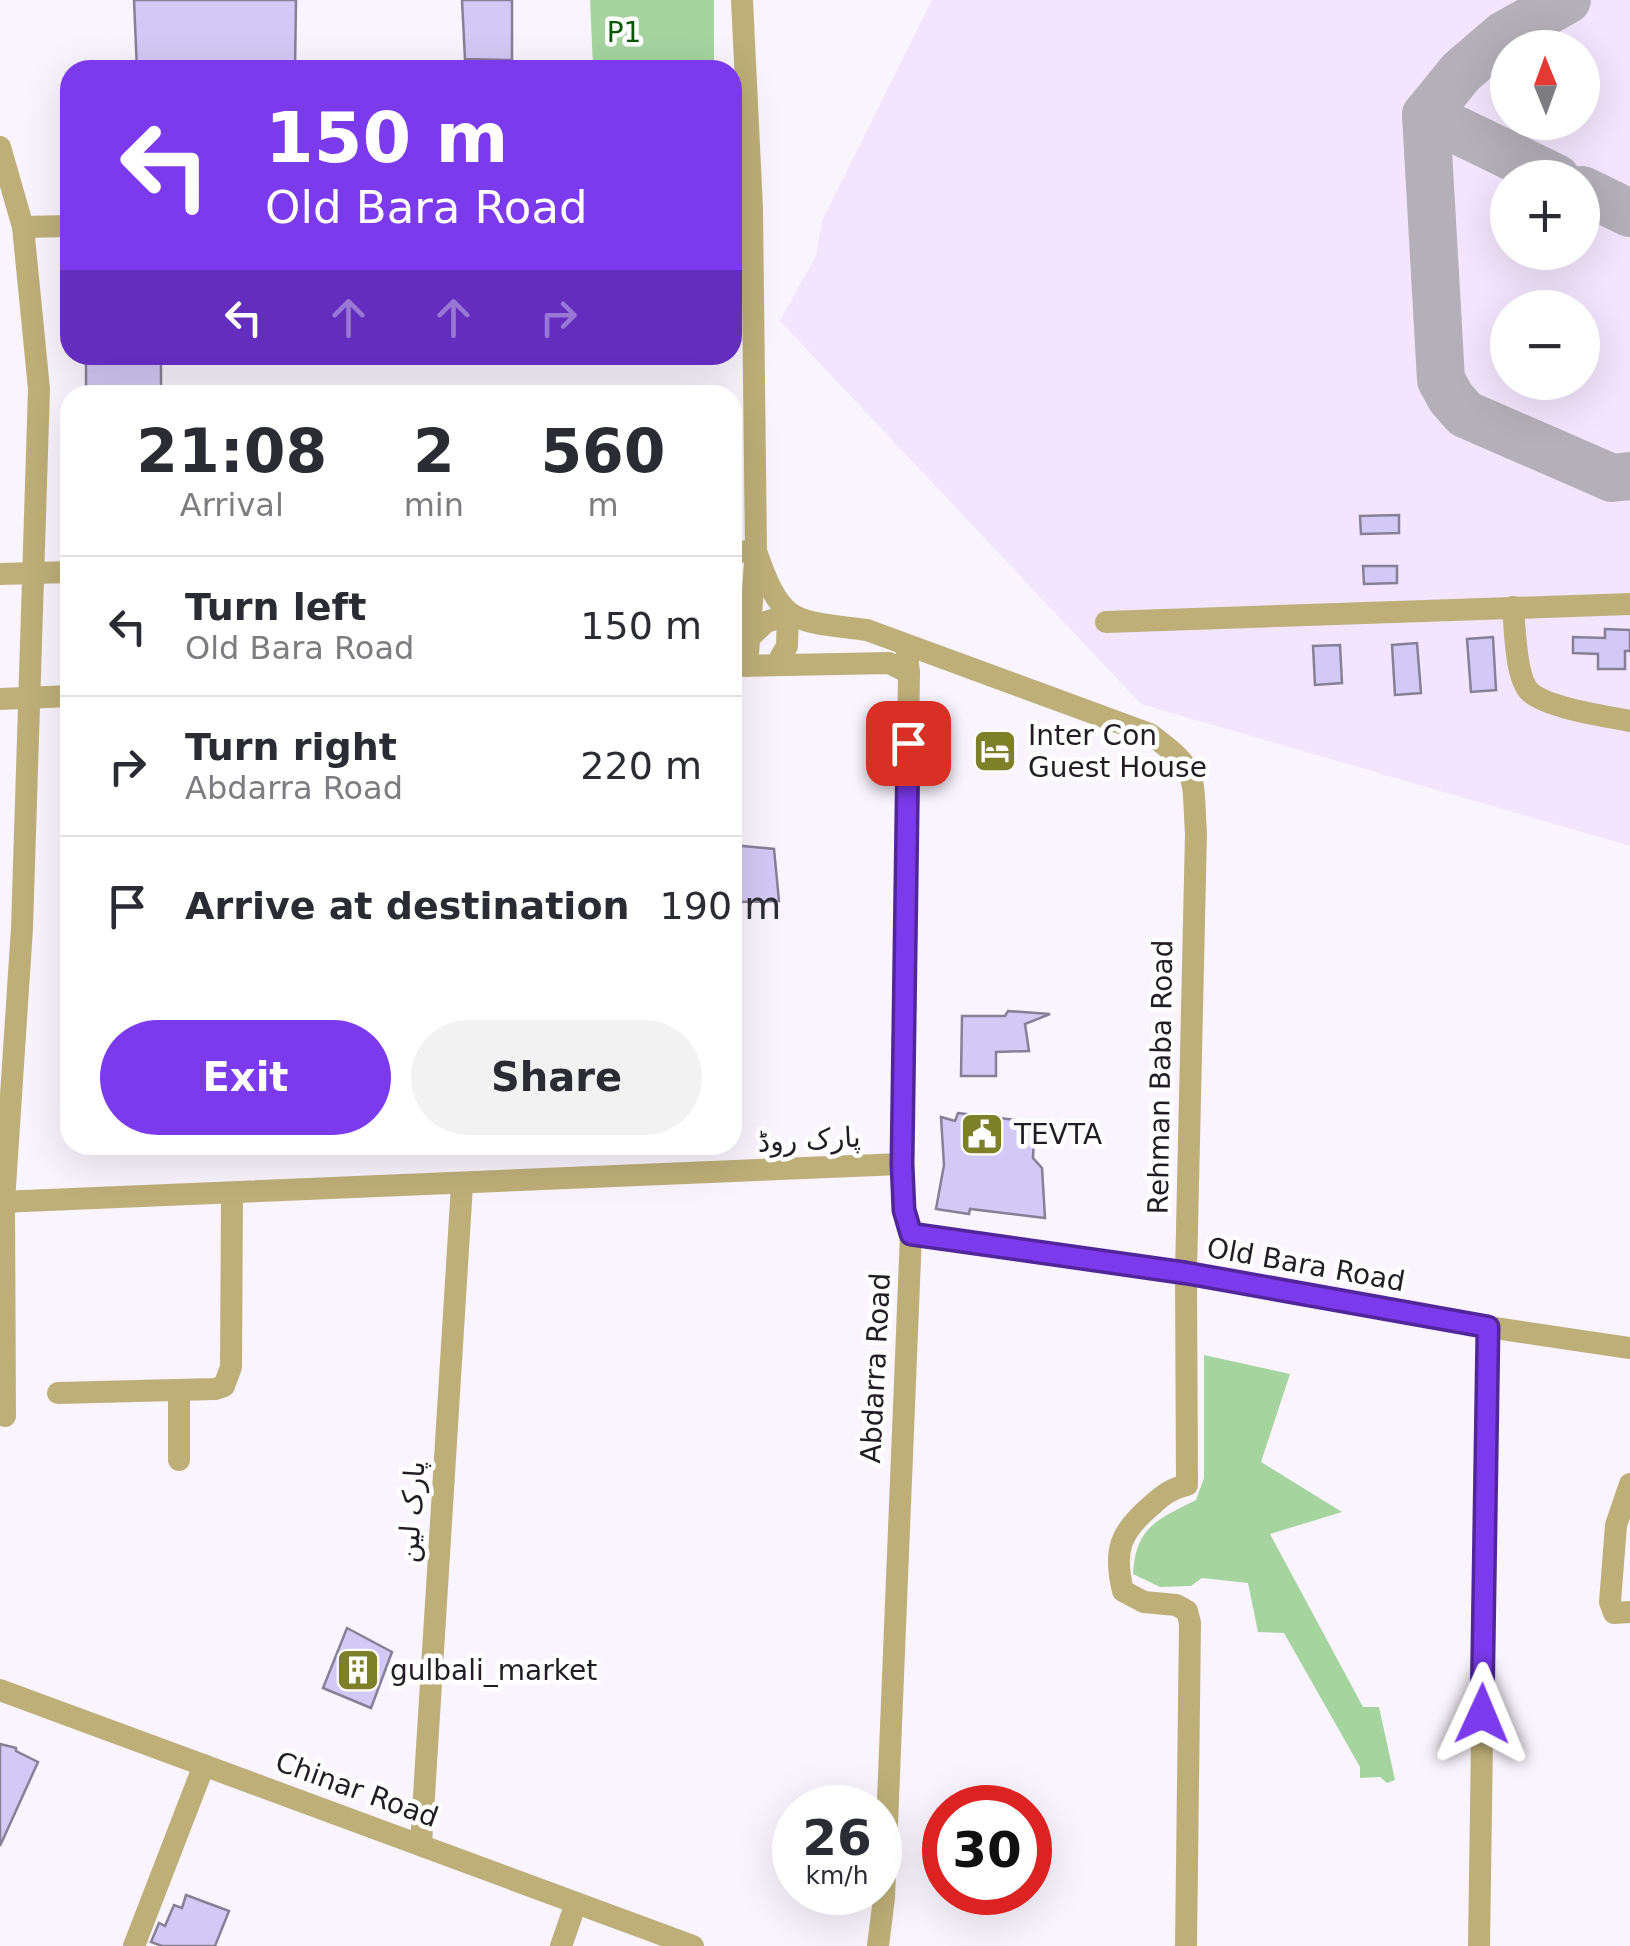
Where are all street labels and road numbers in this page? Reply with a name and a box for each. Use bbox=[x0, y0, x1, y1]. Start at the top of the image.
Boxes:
street label: Rehman Baba Road bbox=[1142, 939, 1179, 1215]
street label: پارک روڈ bbox=[757, 1120, 861, 1159]
street label: Old Bara Road bbox=[1204, 1231, 1408, 1298]
street label: Abdarra Road bbox=[854, 1272, 897, 1464]
street label: پارک لین bbox=[391, 1460, 432, 1564]
street label: Chinar Road bbox=[271, 1745, 443, 1834]

